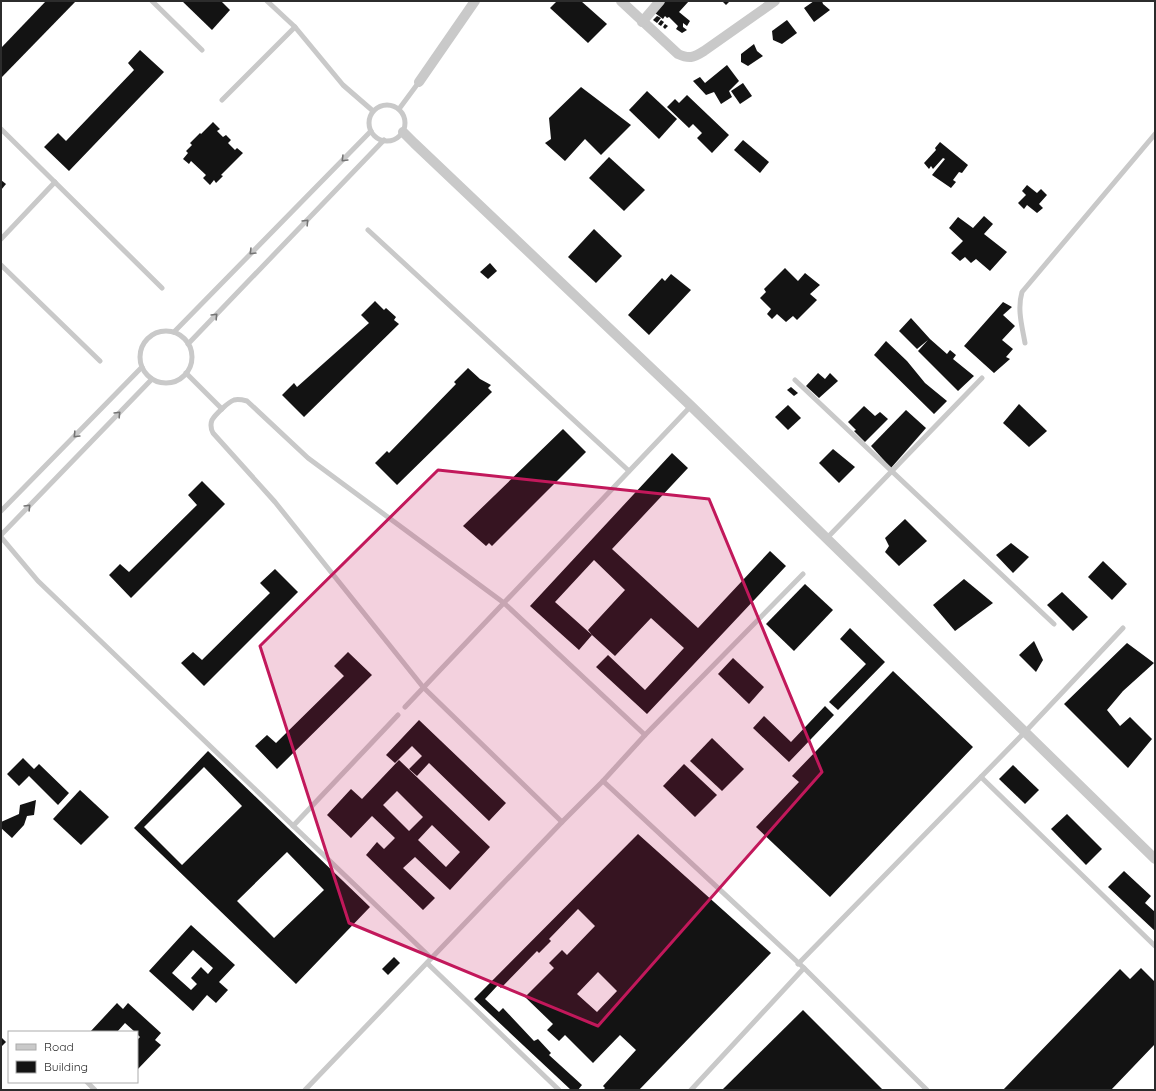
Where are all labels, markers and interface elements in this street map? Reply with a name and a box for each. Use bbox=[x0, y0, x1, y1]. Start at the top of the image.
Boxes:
one-way arrow bbox=[341, 154, 348, 162]
one-way arrow bbox=[301, 219, 308, 227]
one-way arrow bbox=[250, 247, 257, 255]
one-way arrow bbox=[211, 313, 218, 321]
one-way arrow bbox=[114, 411, 121, 419]
one-way arrow bbox=[73, 430, 81, 438]
one-way arrow bbox=[23, 504, 31, 512]
legend bbox=[8, 1031, 138, 1083]
text: Road bbox=[44, 1039, 74, 1054]
text: Building bbox=[44, 1059, 88, 1074]

